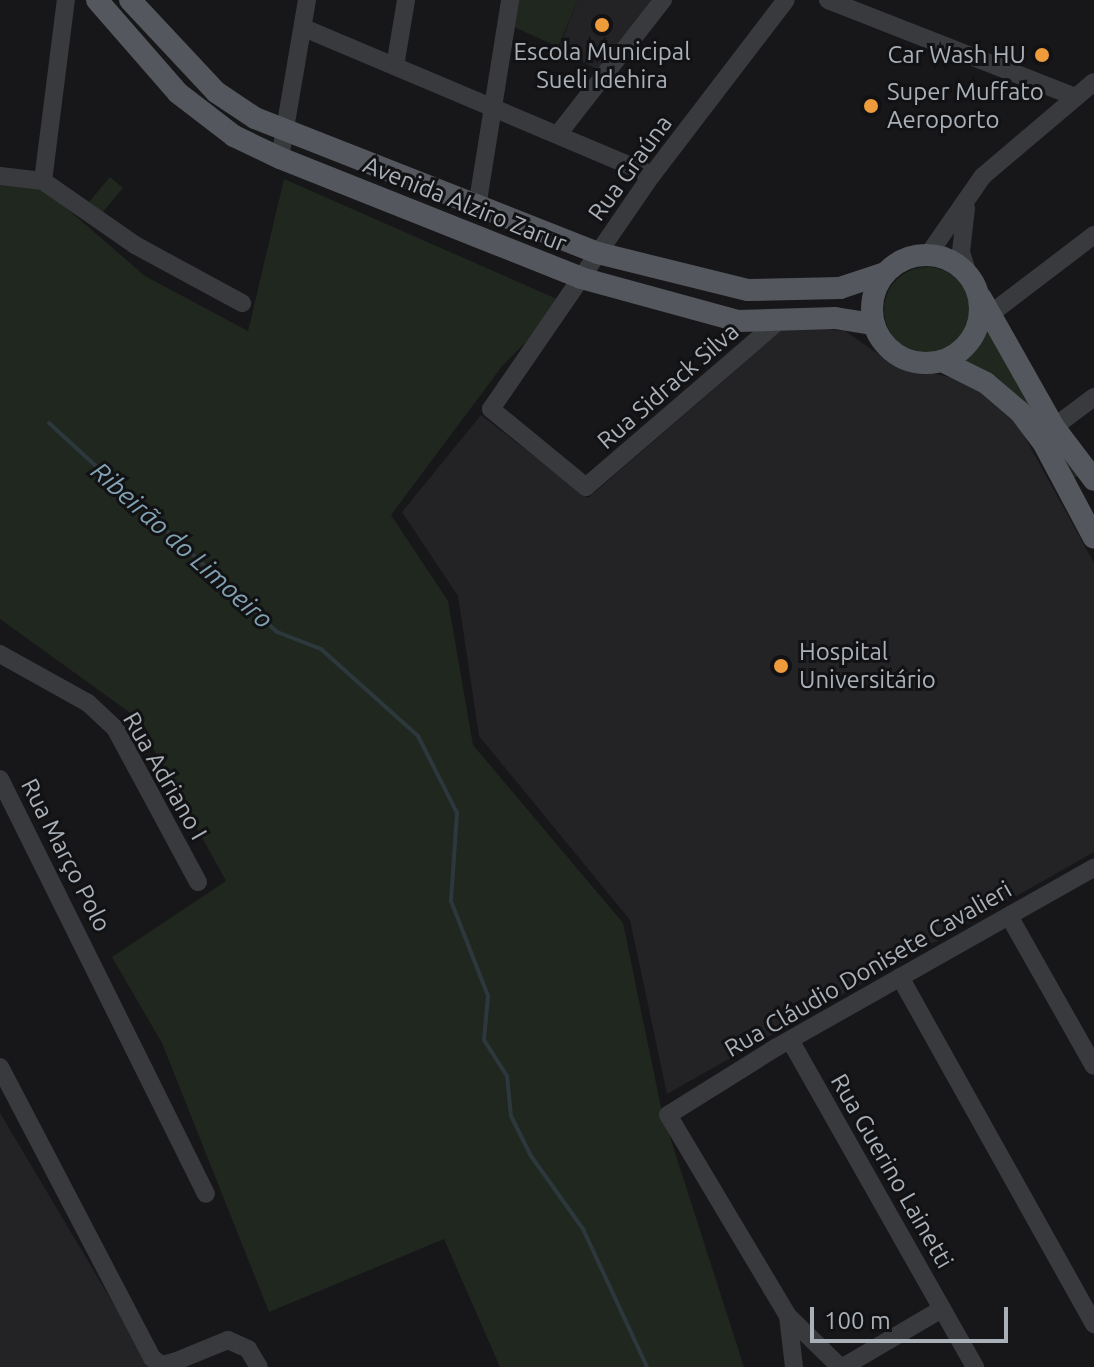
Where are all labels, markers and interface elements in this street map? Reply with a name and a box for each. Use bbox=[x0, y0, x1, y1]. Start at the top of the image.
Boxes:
marker: Escola Municipal Sueli Idehira bbox=[593, 16, 611, 34]
place label: Escola Municipal Sueli Idehira bbox=[514, 38, 690, 94]
place label: Car Wash HU bbox=[888, 41, 1026, 69]
marker: Car Wash HU bbox=[1033, 46, 1051, 64]
place label: Super Muffato Aeroporto bbox=[887, 78, 1044, 134]
marker: Super Muffato Aeroporto bbox=[862, 97, 880, 115]
street label: Rua Graúna bbox=[582, 110, 678, 226]
street label: Avenida Alziro Zarur bbox=[359, 150, 571, 258]
street label: Rua Sidrack Silva bbox=[591, 317, 745, 455]
water label: Ribeirão do Limoeiro bbox=[85, 455, 279, 635]
place label: Hospital Universitário bbox=[799, 638, 936, 694]
marker: Hospital Universitário bbox=[770, 655, 792, 677]
street label: Rua Adriano I bbox=[117, 707, 213, 845]
street label: Rua Março Polo bbox=[15, 774, 117, 936]
street label: Rua Cláudio Donisete Cavalieri bbox=[719, 875, 1017, 1063]
street label: Rua Guerino Lainetti bbox=[825, 1069, 959, 1273]
scale bar bbox=[814, 1291, 1012, 1341]
text: 100 m bbox=[824, 1307, 891, 1334]

